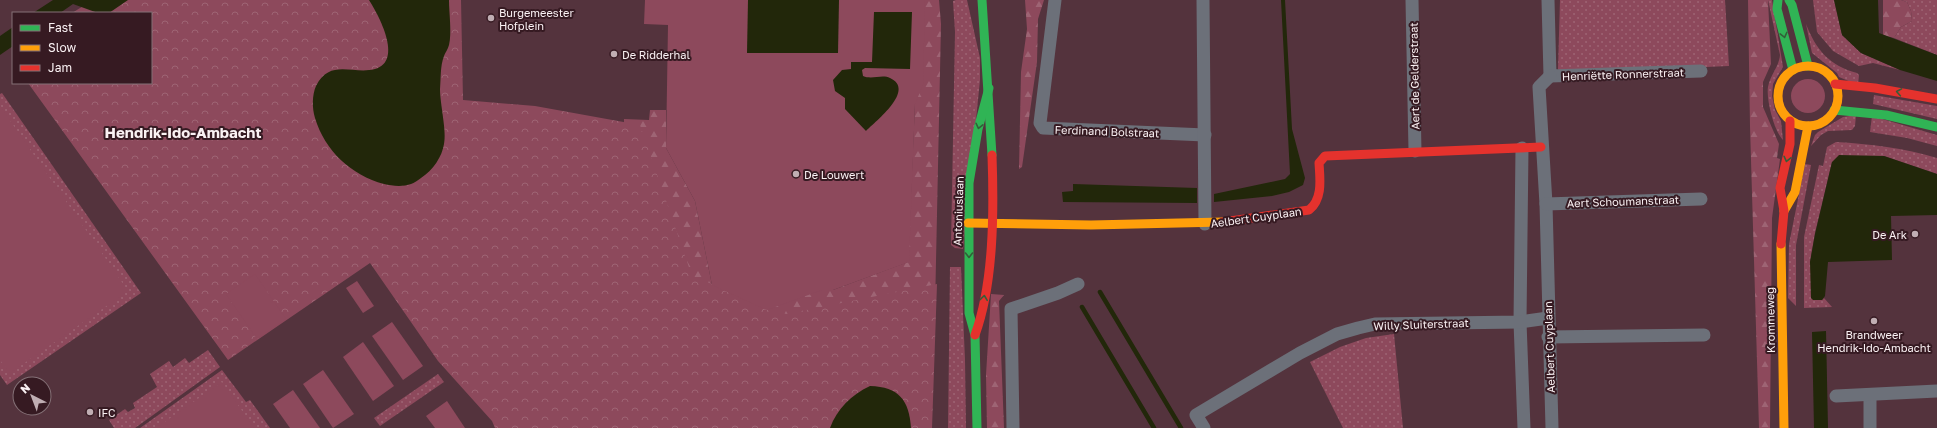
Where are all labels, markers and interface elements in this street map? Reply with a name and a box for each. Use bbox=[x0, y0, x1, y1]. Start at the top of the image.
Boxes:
place label: Burgemeester Hofplein bbox=[499, 6, 574, 32]
legend bbox=[12, 12, 152, 84]
marker: Burgemeester Hofplein bbox=[486, 13, 496, 23]
text: Fast bbox=[48, 20, 73, 35]
street label: Aert de Gelderstraat bbox=[1407, 22, 1421, 130]
one-way arrow bbox=[1779, 32, 1787, 38]
text: Slow bbox=[48, 40, 76, 55]
place label: De Ridderhal bbox=[622, 48, 690, 61]
marker: De Ridderhal bbox=[609, 49, 619, 59]
text: Jam bbox=[48, 60, 72, 75]
street label: Henriëtte Ronnerstraat bbox=[1562, 65, 1684, 83]
one-way arrow bbox=[1896, 88, 1902, 97]
one-way arrow bbox=[975, 122, 984, 129]
district label: Hendrik-Ido-Ambacht bbox=[105, 123, 261, 141]
street label: Ferdinand Bolstraat bbox=[1055, 123, 1159, 139]
one-way arrow bbox=[1783, 156, 1791, 162]
place label: De Louwert bbox=[804, 168, 864, 181]
marker: De Louwert bbox=[791, 169, 801, 179]
street label: Antoniuslaan bbox=[950, 176, 966, 246]
street label: Aert Schoumanstraat bbox=[1567, 193, 1679, 209]
street label: Aelbert Cuyplaan bbox=[1210, 204, 1302, 230]
place label: De Ark bbox=[1872, 228, 1907, 241]
marker: De Ark bbox=[1910, 229, 1920, 239]
one-way arrow bbox=[965, 252, 973, 258]
street label: Krommeweg bbox=[1763, 287, 1777, 353]
one-way arrow bbox=[980, 295, 989, 301]
street label: Aelbert Cuyplaan bbox=[1541, 301, 1557, 393]
street label: Willy Sluiterstraat bbox=[1373, 316, 1469, 332]
marker: Brandweer Hendrik-Ido-Ambacht bbox=[1869, 316, 1879, 326]
place label: Brandweer Hendrik-Ido-Ambacht bbox=[1817, 328, 1931, 354]
north arrow bbox=[12, 376, 52, 416]
text: N bbox=[18, 381, 32, 396]
place label: IFC bbox=[98, 406, 115, 419]
marker: IFC bbox=[85, 407, 95, 417]

